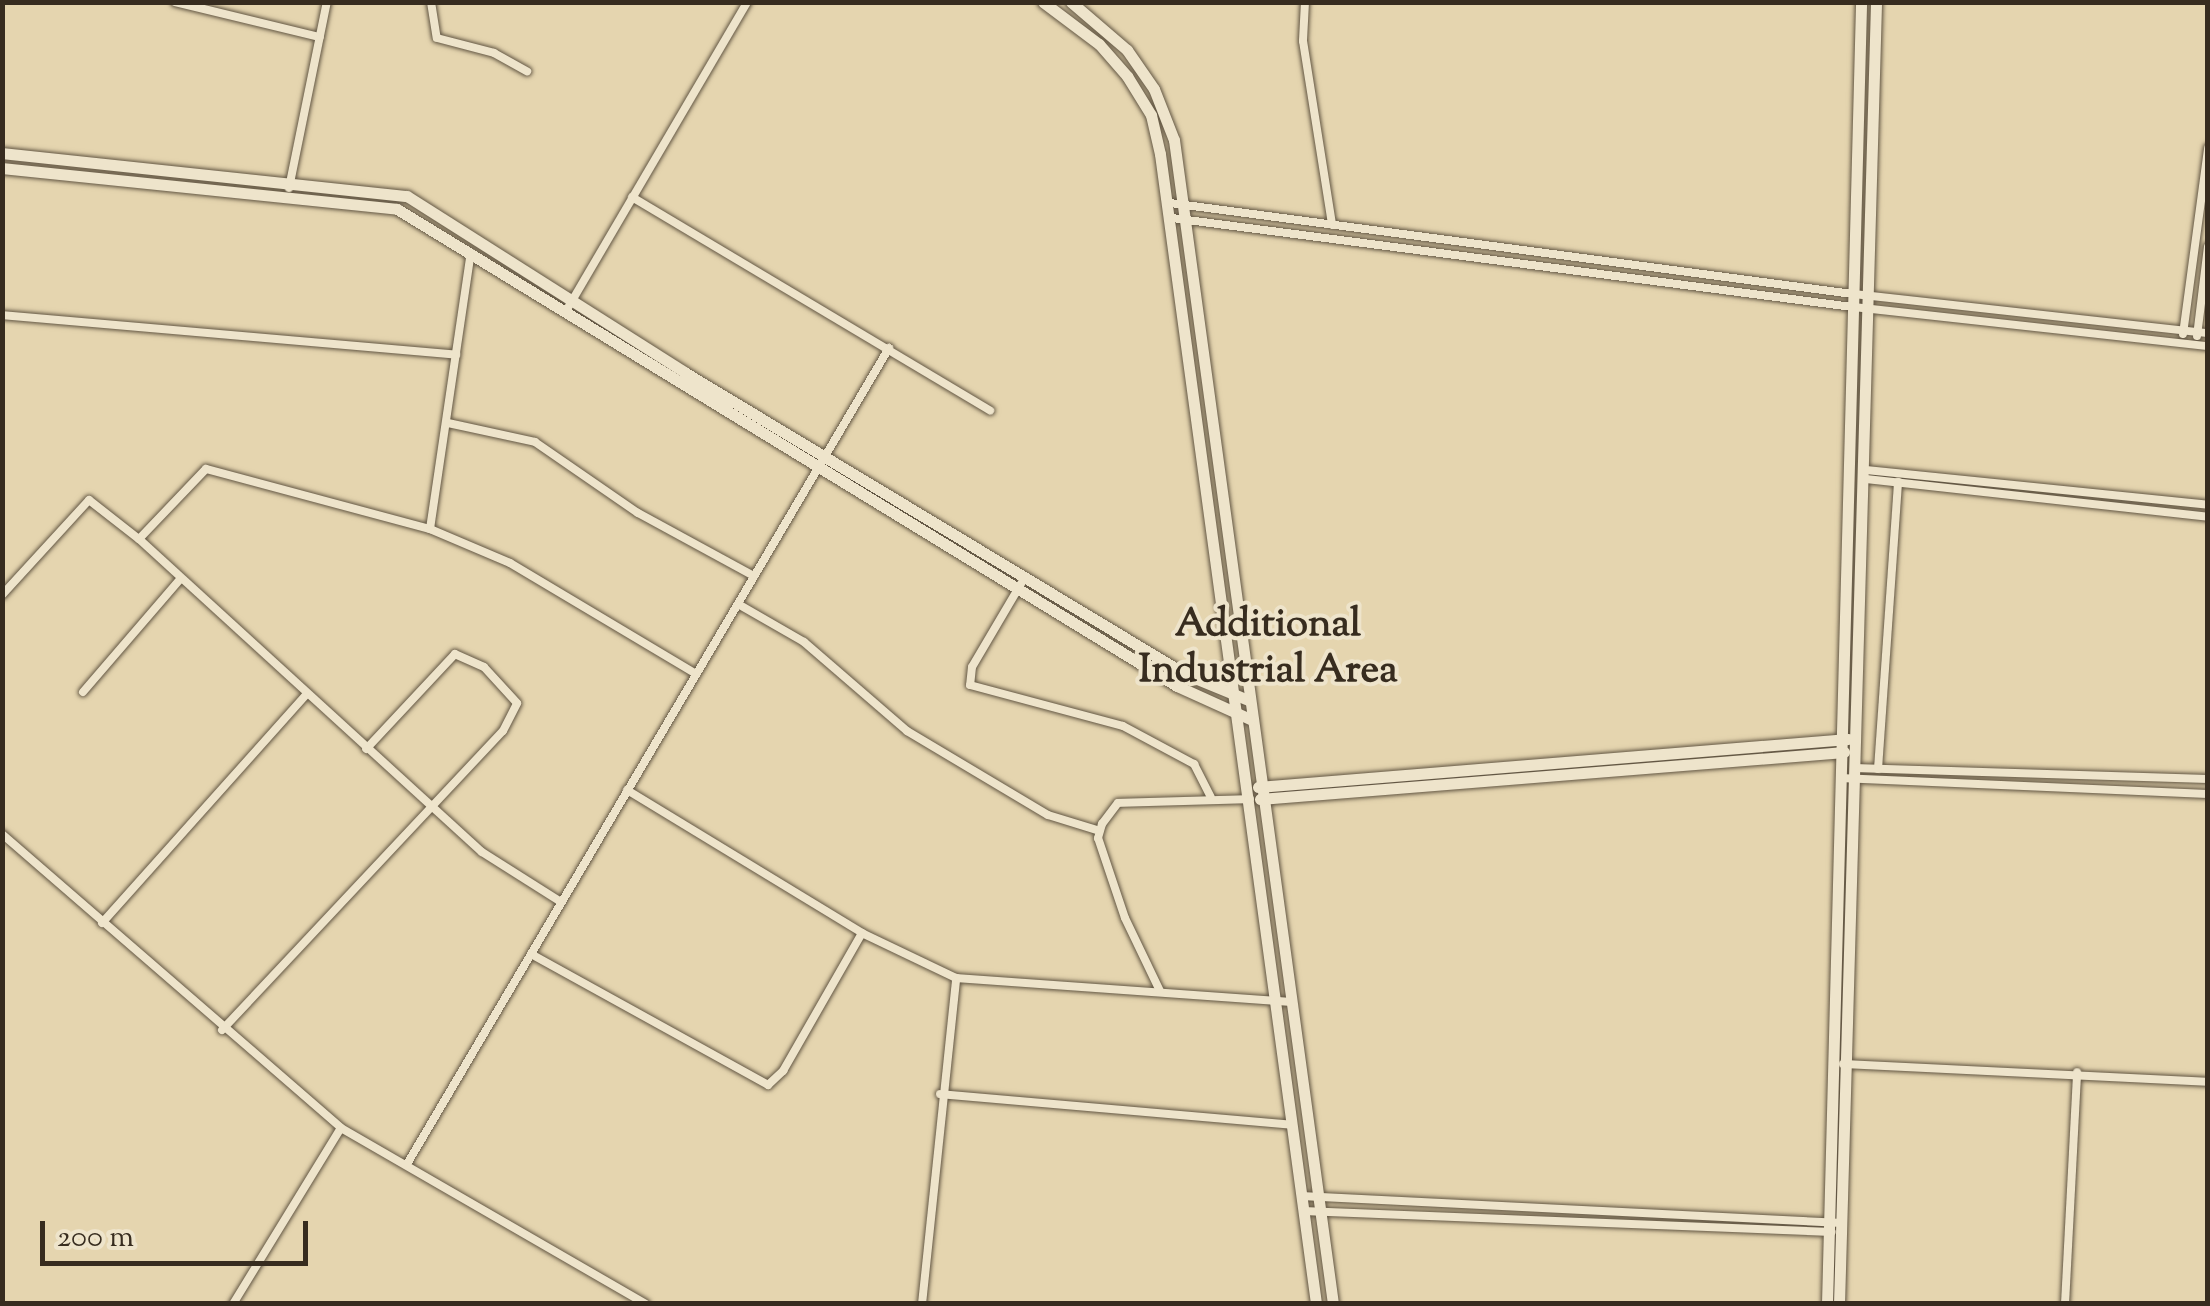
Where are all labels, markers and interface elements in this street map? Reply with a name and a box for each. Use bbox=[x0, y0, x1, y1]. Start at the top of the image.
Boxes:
district label: Additional Industrial Area bbox=[1138, 602, 1398, 696]
scale bar bbox=[45, 1201, 312, 1263]
text: 200 m bbox=[57, 1217, 134, 1260]

